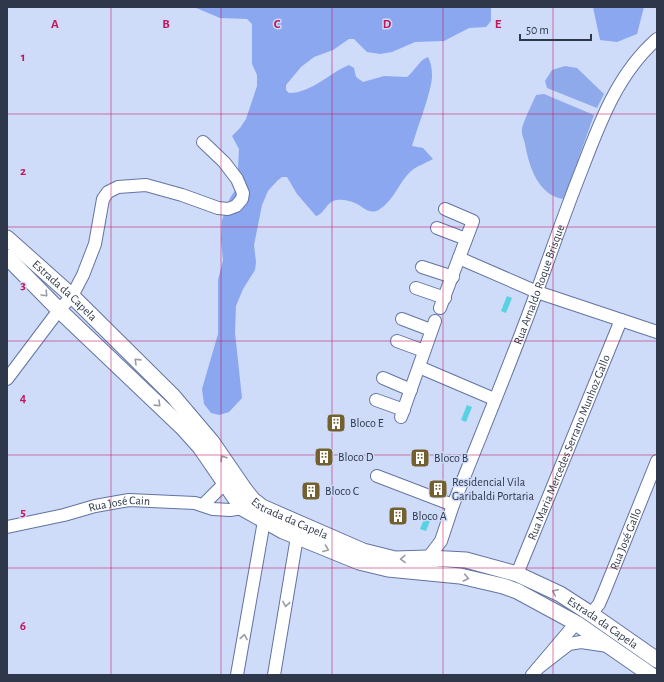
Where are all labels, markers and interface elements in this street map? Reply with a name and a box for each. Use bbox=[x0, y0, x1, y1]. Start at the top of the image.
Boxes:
scale bar bbox=[520, 16, 591, 42]
text: A bbox=[51, 18, 59, 31]
text: B bbox=[162, 18, 170, 31]
text: C bbox=[274, 18, 281, 31]
text: D bbox=[383, 18, 392, 31]
text: E bbox=[495, 18, 502, 31]
text: 50 m bbox=[526, 24, 549, 36]
text: 1 bbox=[21, 51, 25, 64]
text: 2 bbox=[20, 165, 26, 178]
street label: Rua Arnaldo Roque Brisque bbox=[512, 223, 566, 346]
street label: Estrada da Capela bbox=[30, 258, 100, 323]
text: 3 bbox=[20, 279, 26, 292]
one-way arrow bbox=[40, 289, 47, 297]
street label: Rua Maria Mercedes Serrano Munhoz Gallo bbox=[526, 353, 612, 542]
one-way arrow bbox=[134, 358, 142, 366]
text: 4 bbox=[20, 392, 27, 405]
one-way arrow bbox=[153, 399, 161, 407]
building icon: Bloco E bbox=[325, 412, 347, 434]
place label: Bloco E bbox=[350, 417, 384, 429]
building icon: Bloco D bbox=[313, 446, 335, 468]
building icon: Bloco B bbox=[409, 447, 431, 469]
place label: Bloco D bbox=[338, 451, 374, 463]
place label: Bloco B bbox=[434, 452, 468, 464]
one-way arrow bbox=[221, 455, 228, 462]
place label: Residencial Vila Garibaldi Portaria bbox=[452, 476, 534, 502]
building icon: Residencial Vila Garibaldi Portaria bbox=[427, 478, 449, 500]
building icon: Bloco C bbox=[300, 480, 322, 502]
place label: Bloco C bbox=[325, 485, 359, 497]
street label: Rua José Cain bbox=[87, 494, 150, 514]
street label: Estrada da Capela bbox=[249, 495, 330, 541]
building icon: Bloco A bbox=[387, 505, 409, 527]
text: 5 bbox=[20, 506, 26, 519]
street label: Rua José Gallo bbox=[608, 506, 643, 572]
place label: Bloco A bbox=[412, 510, 447, 522]
one-way arrow bbox=[322, 545, 329, 553]
one-way arrow bbox=[400, 554, 406, 563]
one-way arrow bbox=[463, 573, 469, 581]
one-way arrow bbox=[551, 589, 559, 597]
street label: Estrada da Capela bbox=[565, 594, 641, 651]
one-way arrow bbox=[282, 600, 291, 607]
text: 6 bbox=[20, 620, 26, 633]
one-way arrow bbox=[239, 633, 248, 640]

